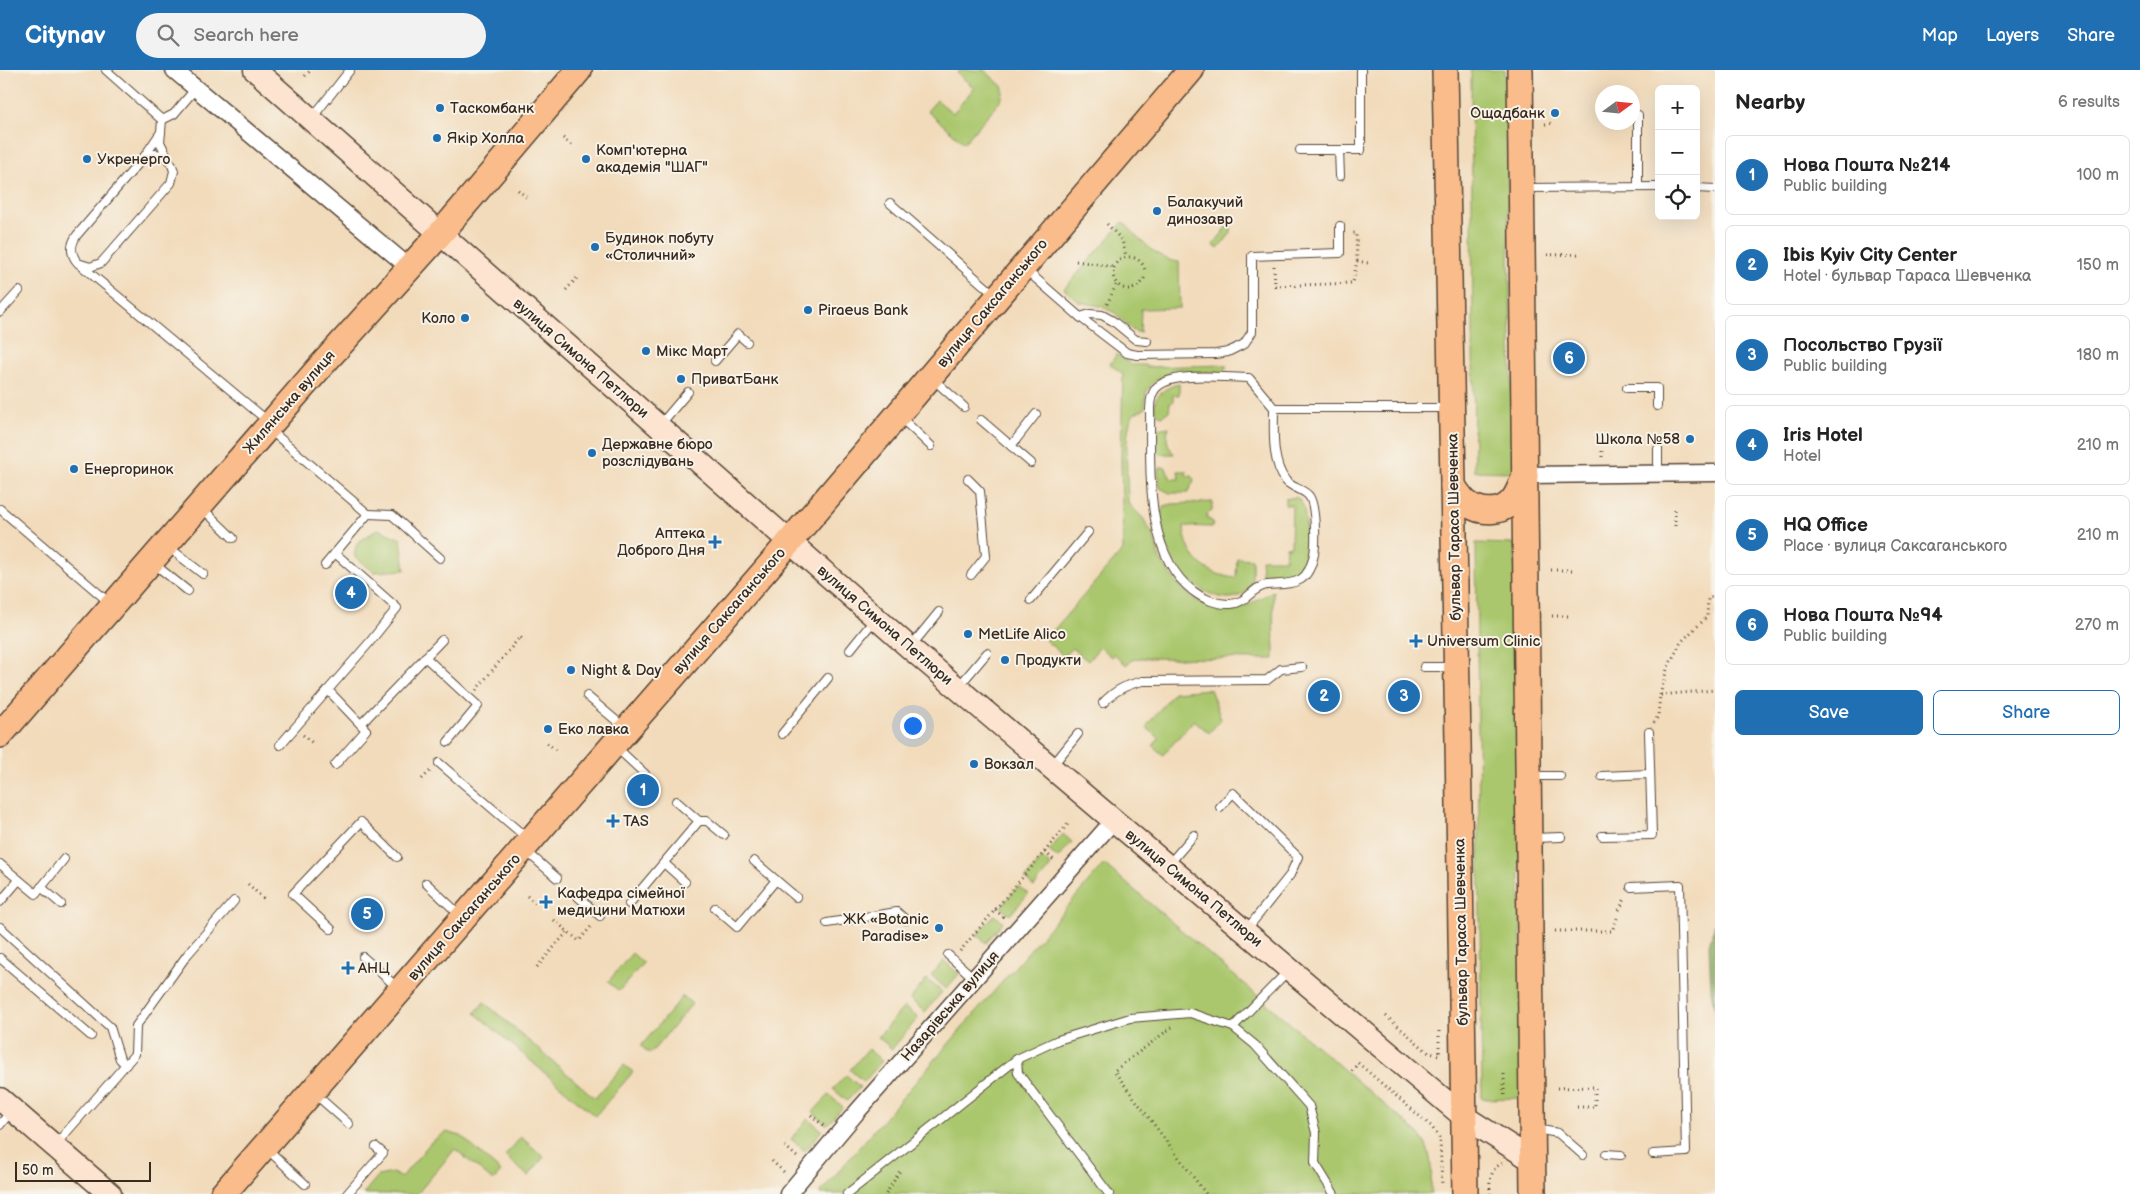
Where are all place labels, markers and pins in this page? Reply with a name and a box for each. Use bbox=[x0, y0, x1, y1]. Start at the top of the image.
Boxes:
place label: Таскомбанк bbox=[450, 99, 534, 118]
marker: Таскомбанк bbox=[434, 102, 446, 114]
place label: Ощадбанк bbox=[1470, 104, 1545, 123]
marker: Ощадбанк bbox=[1549, 107, 1561, 119]
place label: Якір Холла bbox=[447, 129, 524, 148]
marker: Якір Холла bbox=[431, 132, 443, 144]
place label: Комп'ютерна академія "ШАГ" bbox=[596, 141, 708, 177]
place label: Укренерго bbox=[97, 150, 170, 169]
marker: Укренерго bbox=[81, 153, 93, 165]
marker: Комп'ютерна академія "ШАГ" bbox=[580, 153, 592, 165]
place label: Балакучий динозавр bbox=[1167, 193, 1243, 229]
marker: Балакучий динозавр bbox=[1151, 205, 1163, 217]
place label: Будинок побуту «Столичний» bbox=[605, 229, 714, 265]
marker: Будинок побуту «Столичний» bbox=[589, 241, 601, 253]
place label: Piraeus Bank bbox=[818, 301, 909, 320]
marker: Piraeus Bank bbox=[802, 304, 814, 316]
place label: Коло bbox=[421, 309, 455, 328]
marker: Коло bbox=[459, 312, 471, 324]
pin: 6 bbox=[1553, 339, 1585, 377]
place label: Мікс Март bbox=[656, 342, 728, 361]
marker: Мікс Март bbox=[640, 345, 652, 357]
place label: ПриватБанк bbox=[691, 370, 779, 389]
marker: ПриватБанк bbox=[675, 373, 687, 385]
place label: Школа №58 bbox=[1595, 430, 1680, 449]
marker: Школа №58 bbox=[1684, 433, 1696, 445]
place label: Державне бюро розслідувань bbox=[602, 435, 713, 471]
marker: Державне бюро розслідувань bbox=[586, 447, 598, 459]
place label: Енергоринок bbox=[84, 460, 174, 479]
marker: Енергоринок bbox=[68, 463, 80, 475]
place label: Аптека Доброго Дня bbox=[617, 524, 705, 560]
marker: Аптека Доброго Дня bbox=[709, 536, 721, 548]
pin: 4 bbox=[335, 574, 367, 612]
place label: MetLife Alico bbox=[978, 625, 1066, 644]
marker: MetLife Alico bbox=[962, 628, 974, 640]
place label: Universum Clinic bbox=[1427, 632, 1540, 651]
marker: Universum Clinic bbox=[1409, 634, 1423, 648]
place label: Продукти bbox=[1015, 651, 1081, 670]
marker: Продукти bbox=[999, 654, 1011, 666]
place label: Night & Day bbox=[581, 661, 662, 680]
marker: Night & Day bbox=[565, 664, 577, 676]
pin: 2 bbox=[1308, 677, 1340, 715]
pin: 3 bbox=[1388, 677, 1420, 715]
place label: Еко лавка bbox=[558, 720, 629, 739]
marker: Еко лавка bbox=[542, 723, 554, 735]
place label: Вокзал bbox=[984, 755, 1034, 774]
marker: Вокзал bbox=[968, 758, 980, 770]
pin: 1 bbox=[627, 771, 659, 809]
place label: TAS bbox=[623, 812, 649, 831]
marker: TAS bbox=[607, 815, 619, 827]
place label: Кафедра сімейної медицини Матюхи bbox=[557, 884, 685, 920]
pin: 5 bbox=[351, 895, 383, 933]
marker: Кафедра сімейної медицини Матюхи bbox=[539, 895, 553, 909]
place label: ЖК «Botanic Paradise» bbox=[843, 910, 929, 946]
marker: ЖК «Botanic Paradise» bbox=[933, 922, 945, 934]
place label: АНЦ bbox=[357, 959, 390, 978]
marker: АНЦ bbox=[342, 962, 354, 974]

